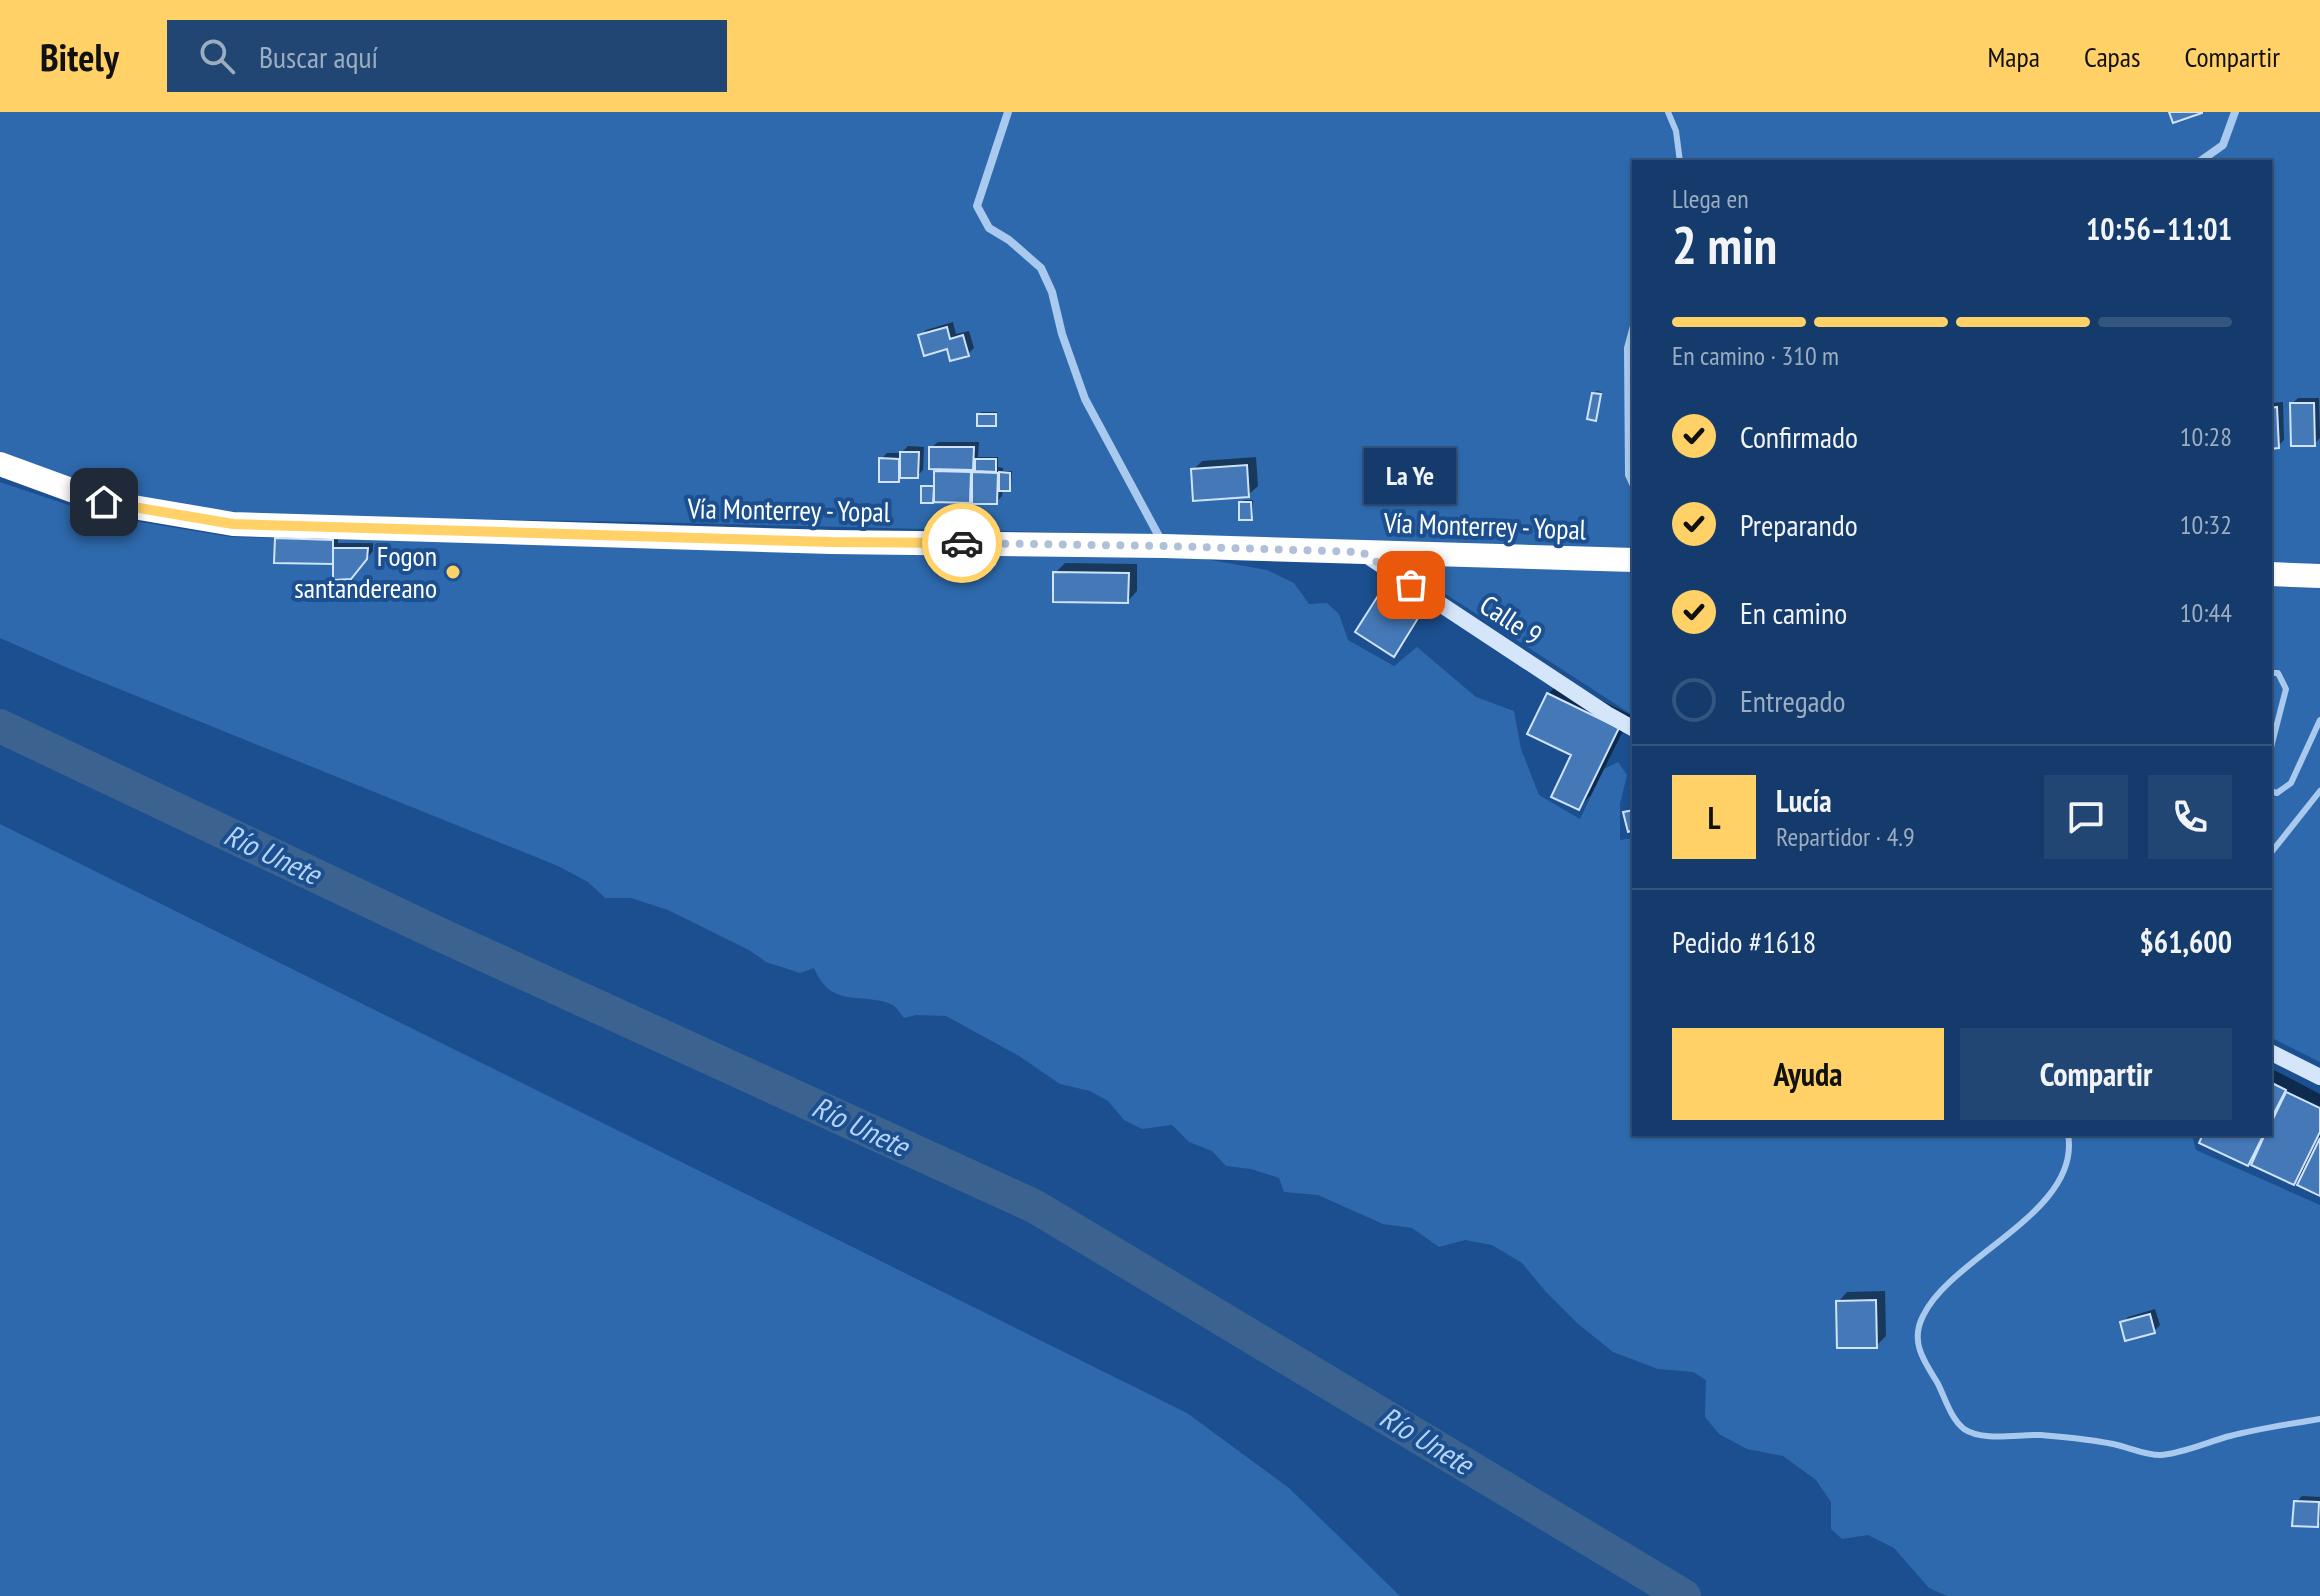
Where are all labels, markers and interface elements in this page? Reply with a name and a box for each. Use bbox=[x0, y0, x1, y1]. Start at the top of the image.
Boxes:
search box bbox=[167, 20, 727, 92]
text: Bitely bbox=[40, 32, 119, 81]
icon: search bbox=[195, 34, 239, 78]
text: Buscar aquí bbox=[259, 37, 378, 76]
text: Mapa bbox=[1988, 38, 2040, 75]
text: Capas bbox=[2084, 38, 2140, 75]
text: Compartir bbox=[2184, 38, 2280, 75]
text: Llega en bbox=[1672, 182, 1749, 215]
text: 10:56–11:01 bbox=[2086, 209, 2232, 248]
text: 2 min bbox=[1672, 211, 1777, 278]
text: En camino · 310 m bbox=[1672, 339, 1839, 372]
icon: check bbox=[1672, 414, 1716, 458]
text: Confirmado bbox=[1740, 417, 1858, 456]
text: 10:28 bbox=[2180, 420, 2232, 453]
callout: La Ye bbox=[1365, 449, 1457, 505]
text: La Ye bbox=[1386, 459, 1434, 492]
pin bbox=[70, 468, 138, 536]
icon: home bbox=[82, 480, 126, 524]
street label: Vía Monterrey - Yopal bbox=[686, 489, 891, 530]
icon: check bbox=[1672, 502, 1716, 546]
courier bbox=[922, 503, 1002, 583]
street label: Vía Monterrey - Yopal bbox=[1382, 503, 1587, 548]
text: Preparando bbox=[1740, 505, 1858, 544]
text: 10:32 bbox=[2180, 508, 2232, 541]
icon: car bbox=[940, 521, 984, 565]
place label: Fogon santandereano bbox=[294, 537, 437, 606]
pin bbox=[1377, 551, 1445, 619]
marker: Fogon santandereano bbox=[444, 563, 462, 581]
icon: bag bbox=[1389, 563, 1433, 607]
street label: Calle 9 bbox=[1473, 586, 1549, 653]
icon: check bbox=[1672, 590, 1716, 634]
text: En camino bbox=[1740, 593, 1847, 632]
text: 10:44 bbox=[2180, 596, 2232, 629]
text: Entregado bbox=[1740, 681, 1846, 720]
button: chat bbox=[2044, 775, 2128, 859]
button: phone bbox=[2148, 775, 2232, 859]
text: Lucía bbox=[1776, 781, 1832, 820]
text: L bbox=[1708, 798, 1720, 837]
water label: Río Unete bbox=[218, 814, 328, 894]
text: Repartidor · 4.9 bbox=[1776, 820, 1915, 853]
text: Pedido #1618 bbox=[1672, 922, 1816, 961]
text: $61,600 bbox=[2139, 922, 2232, 961]
button: Ayuda bbox=[1672, 1028, 1944, 1120]
button: Compartir bbox=[1960, 1028, 2232, 1120]
water label: Río Unete bbox=[806, 1086, 916, 1166]
water label: Río Unete bbox=[1373, 1397, 1482, 1483]

